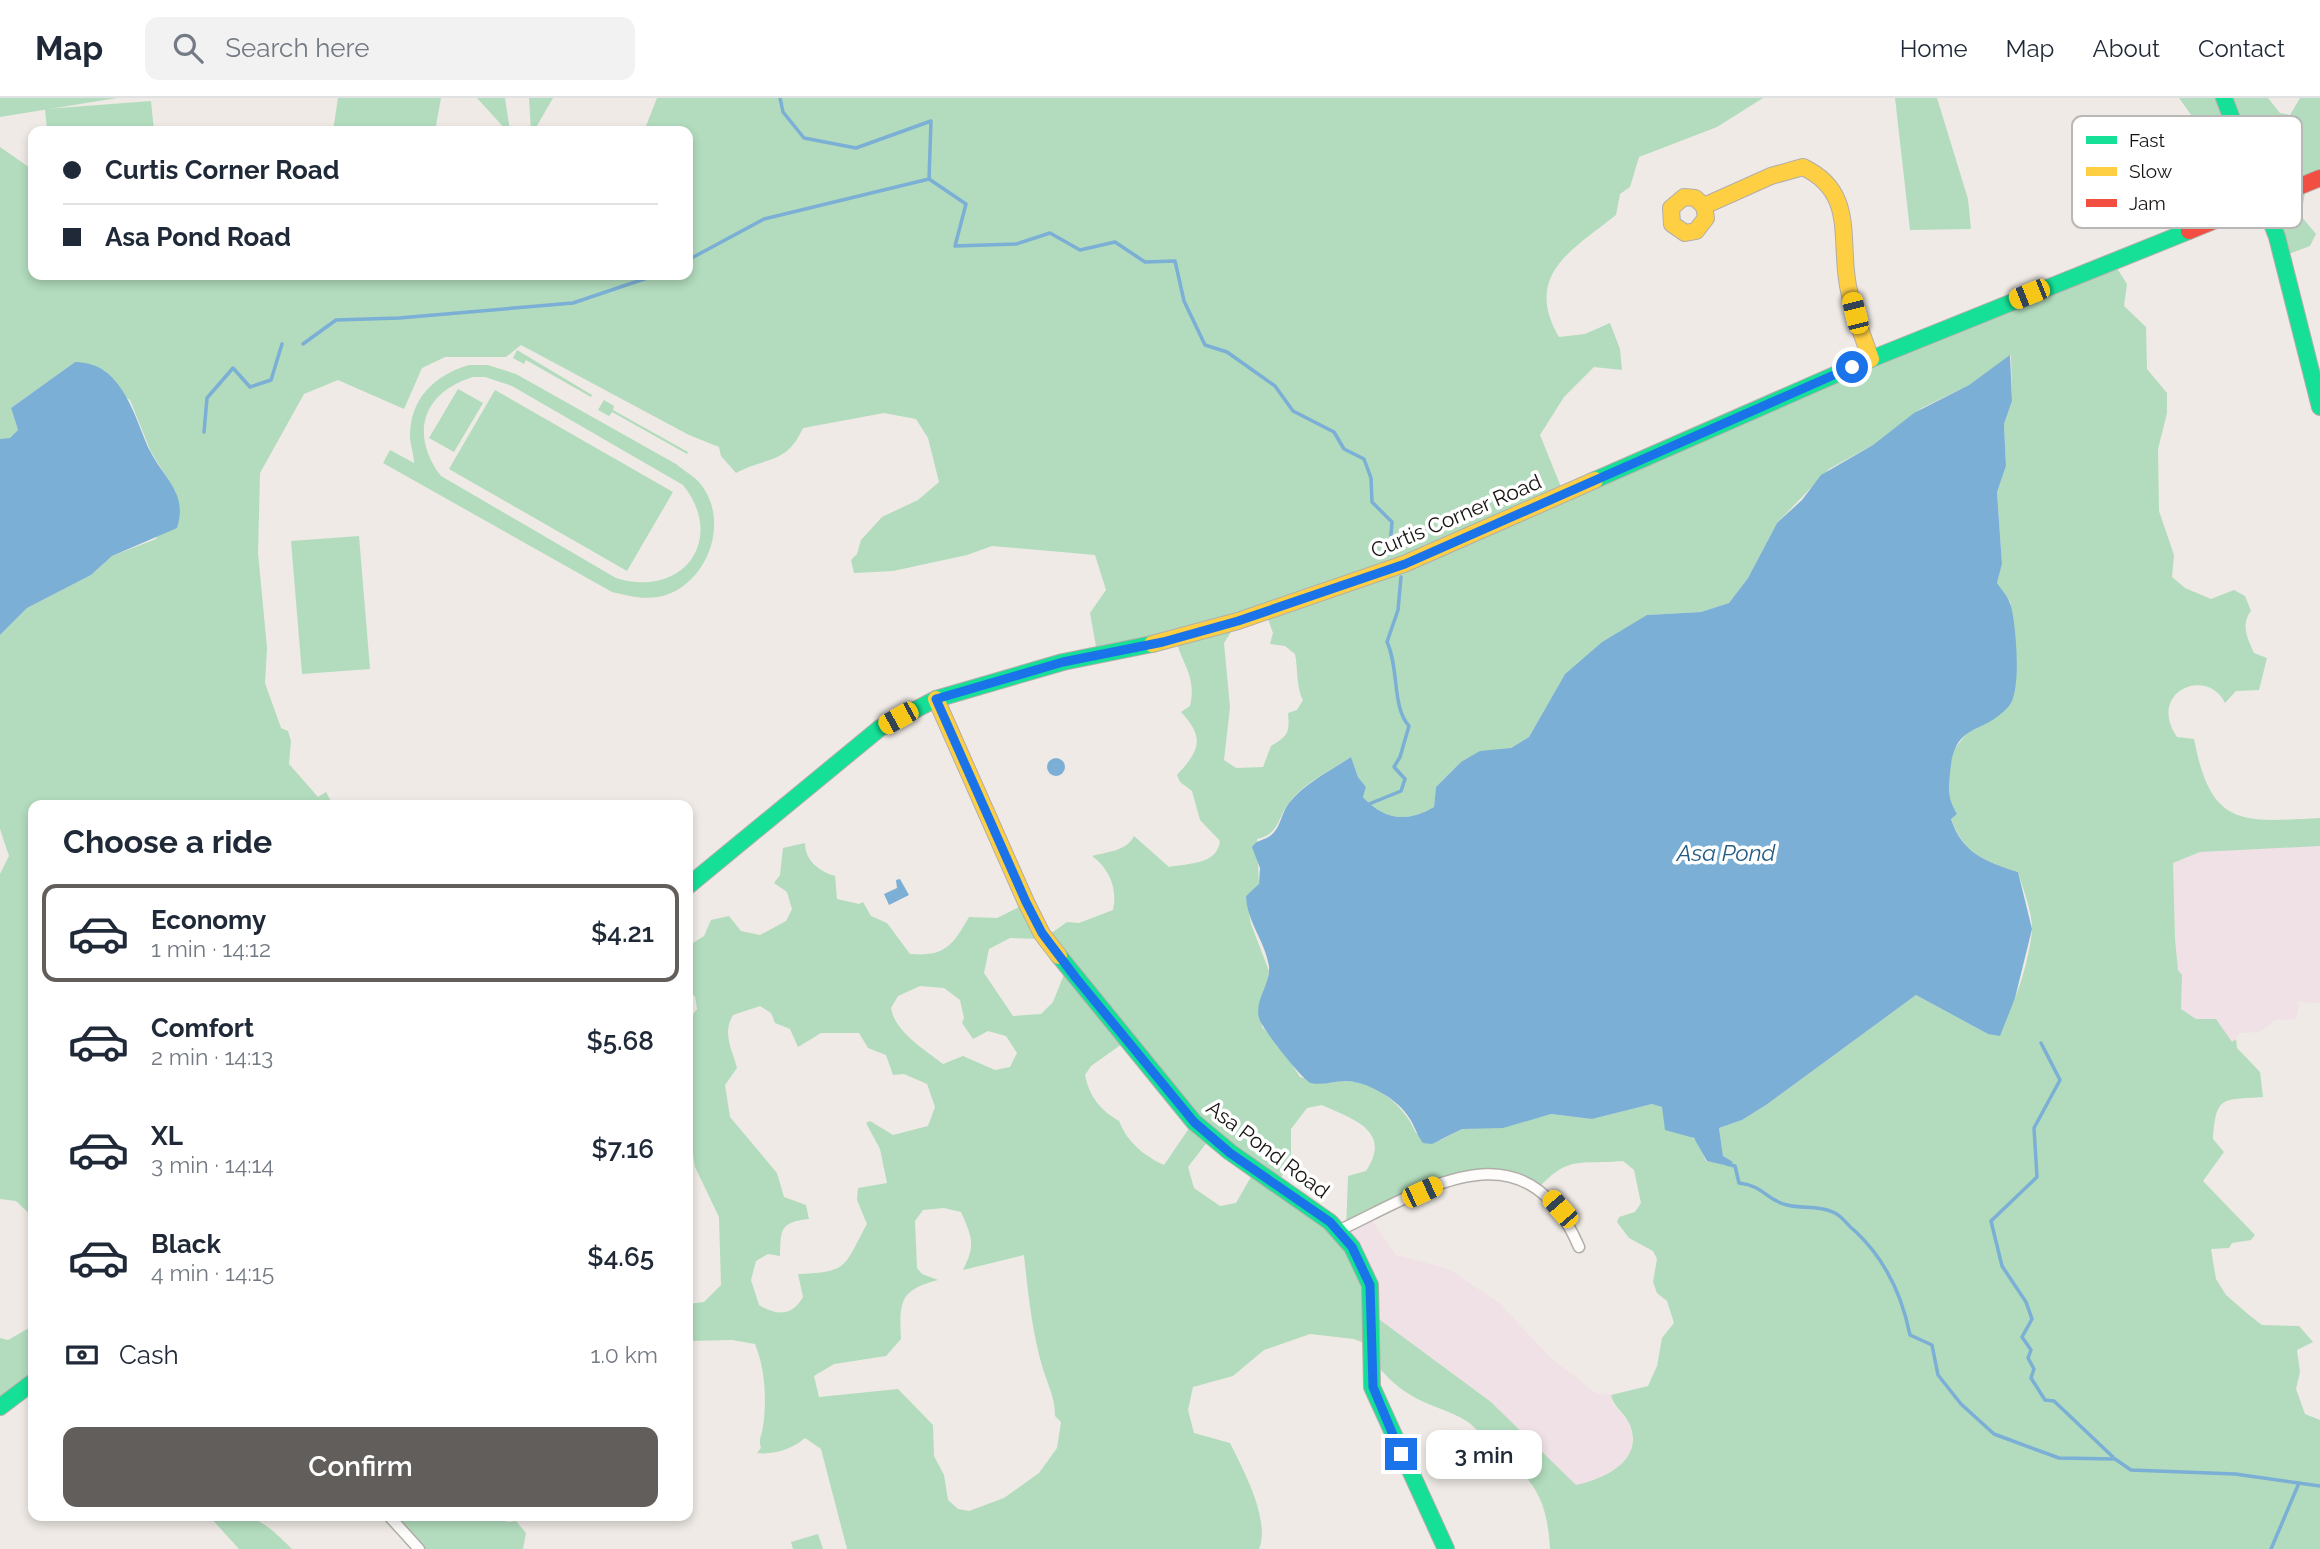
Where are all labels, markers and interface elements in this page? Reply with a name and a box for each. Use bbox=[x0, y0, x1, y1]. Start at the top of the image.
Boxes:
search box bbox=[145, 17, 635, 80]
text: Map bbox=[35, 29, 103, 68]
icon: search bbox=[169, 29, 207, 67]
text: Search here bbox=[225, 33, 370, 63]
text: Home bbox=[1900, 34, 1968, 63]
text: Map bbox=[2006, 34, 2054, 63]
text: About bbox=[2092, 34, 2160, 63]
text: Contact bbox=[2198, 34, 2285, 63]
legend bbox=[2072, 116, 2302, 228]
text: Fast bbox=[2129, 129, 2165, 151]
text: Curtis Corner Road bbox=[105, 155, 340, 185]
text: Slow bbox=[2129, 160, 2173, 182]
text: Jam bbox=[2129, 192, 2166, 214]
text: Asa Pond Road bbox=[105, 222, 291, 252]
car bbox=[2006, 276, 2053, 312]
car bbox=[1840, 290, 1871, 336]
route start bbox=[1836, 351, 1868, 383]
street label: Curtis Corner Road bbox=[1367, 469, 1545, 563]
car bbox=[875, 699, 922, 737]
text: Choose a ride bbox=[63, 823, 272, 860]
water label: Asa Pond bbox=[1675, 839, 1777, 866]
icon: car bbox=[67, 902, 130, 965]
text: Economy bbox=[151, 905, 266, 935]
text: $4.21 bbox=[591, 918, 654, 948]
text: 1 min · 14:12 bbox=[151, 935, 271, 962]
icon: car bbox=[67, 1010, 130, 1073]
text: Comfort bbox=[151, 1013, 254, 1043]
text: $5.68 bbox=[586, 1026, 654, 1056]
text: 2 min · 14:13 bbox=[151, 1043, 273, 1070]
street label: Asa Pond Road bbox=[1202, 1095, 1334, 1203]
icon: car bbox=[67, 1118, 130, 1181]
text: XL bbox=[151, 1121, 183, 1151]
text: $7.16 bbox=[591, 1134, 654, 1164]
text: 3 min · 14:14 bbox=[151, 1151, 274, 1178]
car bbox=[1399, 1174, 1446, 1210]
car bbox=[1539, 1186, 1582, 1232]
icon: car bbox=[67, 1226, 130, 1289]
text: Black bbox=[151, 1229, 221, 1259]
text: $4.65 bbox=[587, 1242, 654, 1272]
text: 4 min · 14:15 bbox=[151, 1259, 274, 1286]
icon: cash bbox=[63, 1336, 101, 1374]
text: Cash bbox=[119, 1340, 179, 1370]
text: 1.0 km bbox=[591, 1341, 658, 1368]
button: Confirm bbox=[63, 1427, 658, 1507]
callout: 3 min bbox=[1426, 1430, 1541, 1478]
route end bbox=[1385, 1438, 1417, 1470]
text: 3 min bbox=[1455, 1441, 1513, 1468]

